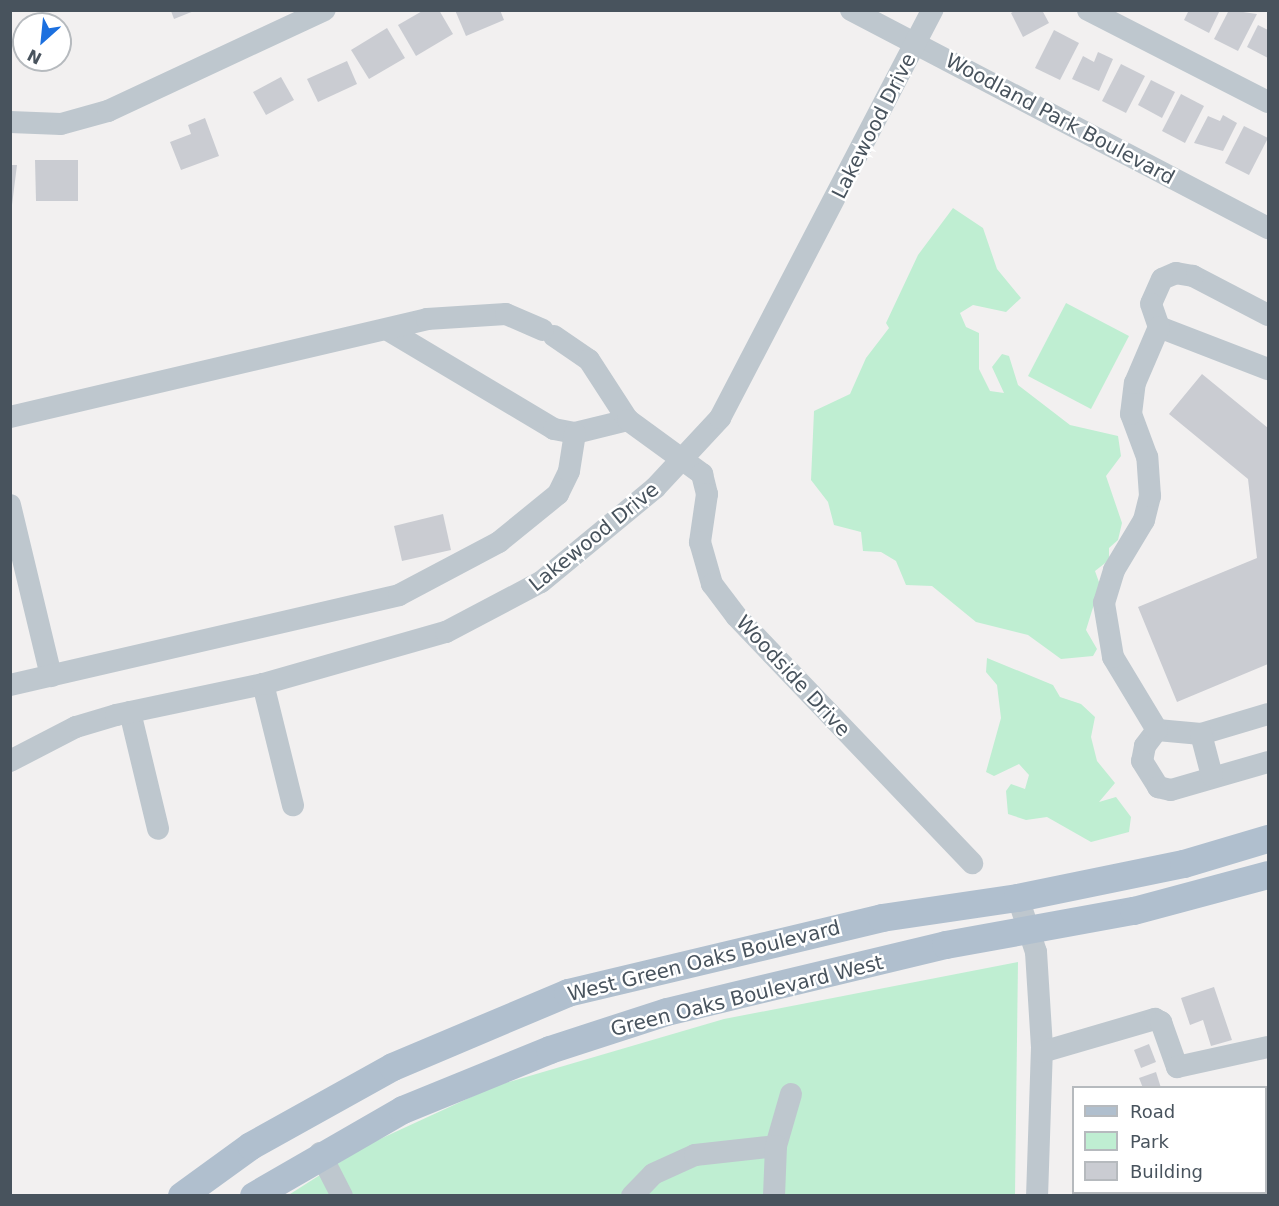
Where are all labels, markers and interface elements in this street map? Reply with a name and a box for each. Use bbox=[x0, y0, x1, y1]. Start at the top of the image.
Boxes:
north arrow bbox=[12, 12, 72, 72]
text: N bbox=[24, 45, 45, 68]
street label: Woodland Park Boulevard bbox=[941, 48, 1179, 190]
street label: Lakewood Drive bbox=[827, 49, 921, 203]
street label: Lakewood Drive bbox=[524, 477, 664, 597]
street label: Woodside Drive bbox=[731, 611, 855, 741]
street label: West Green Oaks Boulevard bbox=[565, 915, 843, 1007]
street label: Green Oaks Boulevard West bbox=[608, 950, 886, 1042]
legend bbox=[1072, 1086, 1267, 1194]
text: Road bbox=[1130, 1101, 1175, 1122]
text: Park bbox=[1130, 1131, 1169, 1152]
text: Building bbox=[1130, 1161, 1203, 1182]

